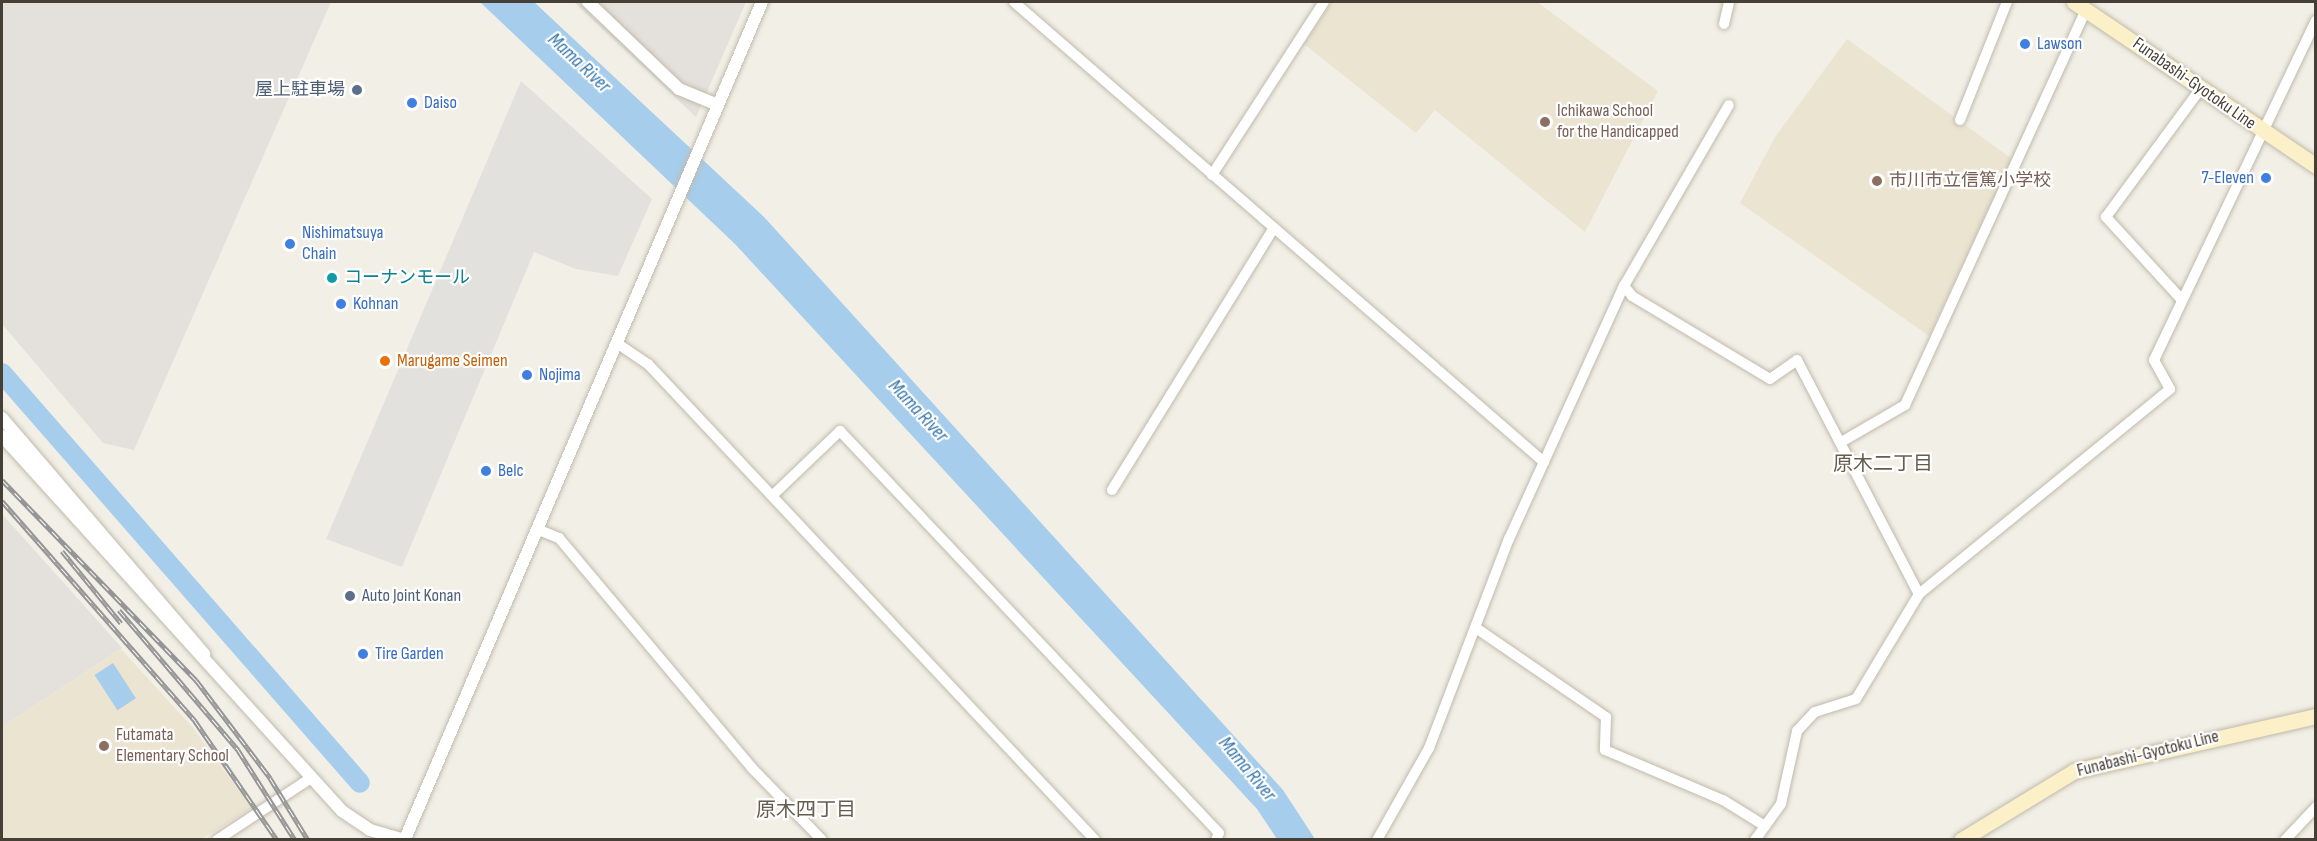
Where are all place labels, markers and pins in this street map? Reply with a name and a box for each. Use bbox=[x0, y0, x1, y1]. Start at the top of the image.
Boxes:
place label: Lawson bbox=[2037, 33, 2082, 55]
marker: Lawson bbox=[2018, 37, 2032, 51]
place label: 屋上駐車場 bbox=[255, 79, 345, 101]
marker: 屋上駐車場 bbox=[350, 83, 364, 97]
place label: Daiso bbox=[424, 92, 457, 114]
marker: Daiso bbox=[405, 96, 419, 110]
place label: Ichikawa School for the Handicapped bbox=[1557, 101, 1679, 144]
marker: Ichikawa School for the Handicapped bbox=[1538, 115, 1552, 129]
place label: 7-Eleven bbox=[2201, 167, 2254, 189]
place label: 市川市立信篤小学校 bbox=[1889, 170, 2051, 192]
marker: 7-Eleven bbox=[2259, 171, 2273, 185]
marker: 市川市立信篤小学校 bbox=[1870, 174, 1884, 188]
place label: Nishimatsuya Chain bbox=[302, 223, 383, 266]
marker: Nishimatsuya Chain bbox=[283, 237, 297, 251]
place label: コーナンモール bbox=[344, 267, 470, 289]
marker: コーナンモール bbox=[325, 271, 339, 285]
place label: Kohnan bbox=[353, 293, 398, 315]
marker: Kohnan bbox=[334, 297, 348, 311]
place label: Marugame Seimen bbox=[397, 350, 508, 372]
marker: Marugame Seimen bbox=[378, 354, 392, 368]
place label: Nojima bbox=[539, 364, 581, 386]
marker: Nojima bbox=[520, 368, 534, 382]
place label: Belc bbox=[498, 460, 524, 482]
marker: Belc bbox=[479, 464, 493, 478]
place label: Auto Joint Konan bbox=[362, 585, 461, 607]
marker: Auto Joint Konan bbox=[343, 589, 357, 603]
place label: Tire Garden bbox=[375, 643, 444, 665]
marker: Tire Garden bbox=[356, 647, 370, 661]
place label: Futamata Elementary School bbox=[116, 725, 229, 768]
marker: Futamata Elementary School bbox=[97, 739, 111, 753]

